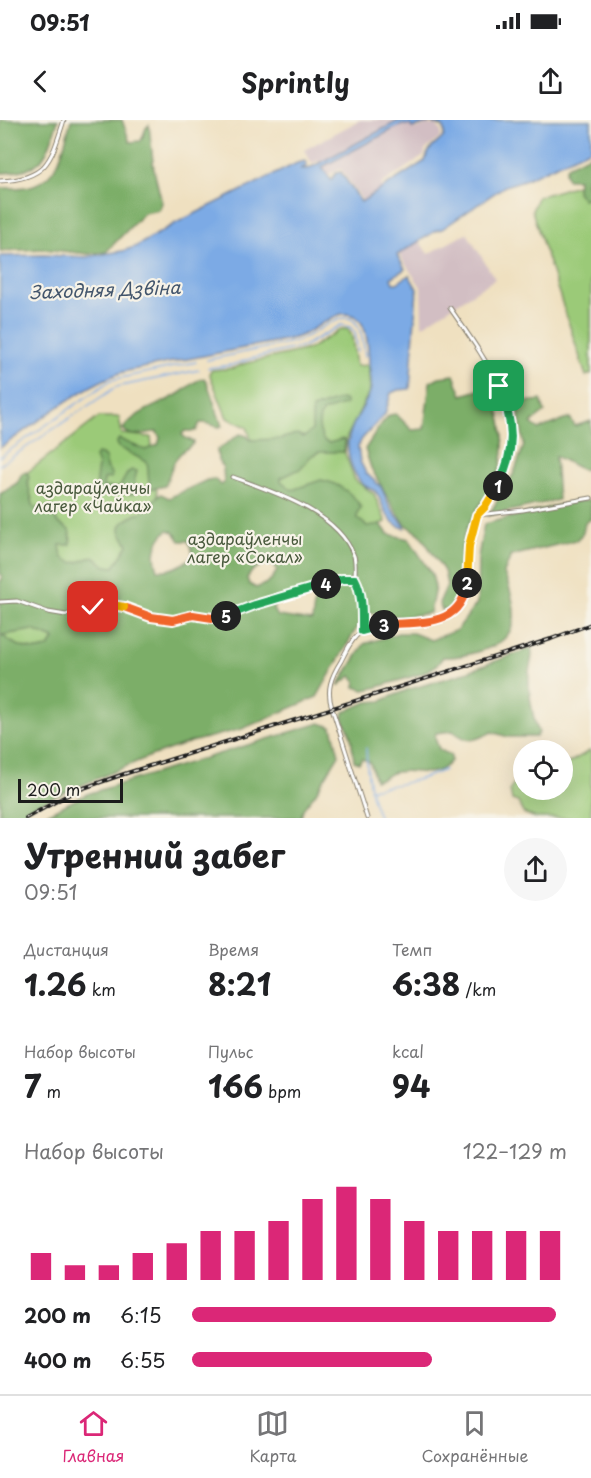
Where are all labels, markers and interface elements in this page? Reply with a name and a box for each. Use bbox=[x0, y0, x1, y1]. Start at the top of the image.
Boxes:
text: 09:51 bbox=[30, 5, 90, 38]
text: Sprintly bbox=[241, 61, 350, 102]
icon: back bbox=[24, 65, 57, 98]
icon: share bbox=[534, 65, 567, 98]
water label: Заходняя Дзвіна bbox=[29, 273, 182, 305]
pin bbox=[473, 360, 524, 411]
icon: arrive bbox=[482, 369, 515, 402]
pin: 1 bbox=[483, 471, 513, 501]
text: 1 bbox=[494, 474, 502, 498]
park label: аздараўленчы лагер «Чайка» bbox=[34, 475, 151, 517]
park label: аздараўленчы лагер «Сокал» bbox=[186, 526, 303, 568]
pin: 2 bbox=[452, 568, 482, 598]
pin: 4 bbox=[311, 569, 341, 599]
text: 2 bbox=[461, 571, 473, 595]
text: 4 bbox=[321, 572, 331, 596]
pin bbox=[67, 581, 118, 632]
icon: check bbox=[76, 590, 109, 623]
pin: 5 bbox=[211, 601, 241, 631]
text: 5 bbox=[221, 604, 231, 628]
pin: 3 bbox=[369, 610, 399, 640]
text: 3 bbox=[379, 613, 389, 637]
map controls bbox=[513, 740, 573, 800]
button: locate bbox=[513, 740, 573, 800]
scale bar bbox=[18, 776, 123, 804]
text: 200 m bbox=[27, 777, 80, 801]
text: Утренний забег bbox=[24, 829, 285, 879]
button: share bbox=[504, 838, 567, 901]
text: 09:51 bbox=[24, 877, 77, 907]
text: Дистанция bbox=[24, 937, 109, 961]
text: Время bbox=[208, 937, 259, 961]
text: Темп bbox=[392, 937, 432, 961]
text: 1.26 bbox=[24, 961, 86, 1006]
text: 8:21 bbox=[208, 961, 271, 1006]
text: 6:38 bbox=[392, 961, 460, 1006]
text: km bbox=[86, 977, 116, 1001]
text: /km bbox=[460, 977, 496, 1001]
text: Набор высоты bbox=[24, 1039, 136, 1063]
text: Пульс bbox=[208, 1039, 253, 1063]
text: kcal bbox=[392, 1039, 424, 1063]
text: 7 bbox=[24, 1063, 41, 1108]
text: 166 bbox=[208, 1063, 263, 1108]
text: 94 bbox=[392, 1063, 430, 1108]
text: m bbox=[41, 1079, 61, 1103]
text: bpm bbox=[263, 1079, 301, 1103]
text: Набор высоты bbox=[24, 1136, 164, 1166]
text: 122–129 m bbox=[463, 1136, 567, 1166]
text: 200 m bbox=[24, 1300, 91, 1330]
text: 6:15 bbox=[120, 1300, 162, 1330]
text: 400 m bbox=[24, 1345, 92, 1375]
text: 6:55 bbox=[120, 1345, 165, 1375]
tab: Главная bbox=[63, 1407, 124, 1467]
tab: Карта bbox=[249, 1407, 296, 1467]
tab: Сохранённые bbox=[421, 1407, 528, 1467]

